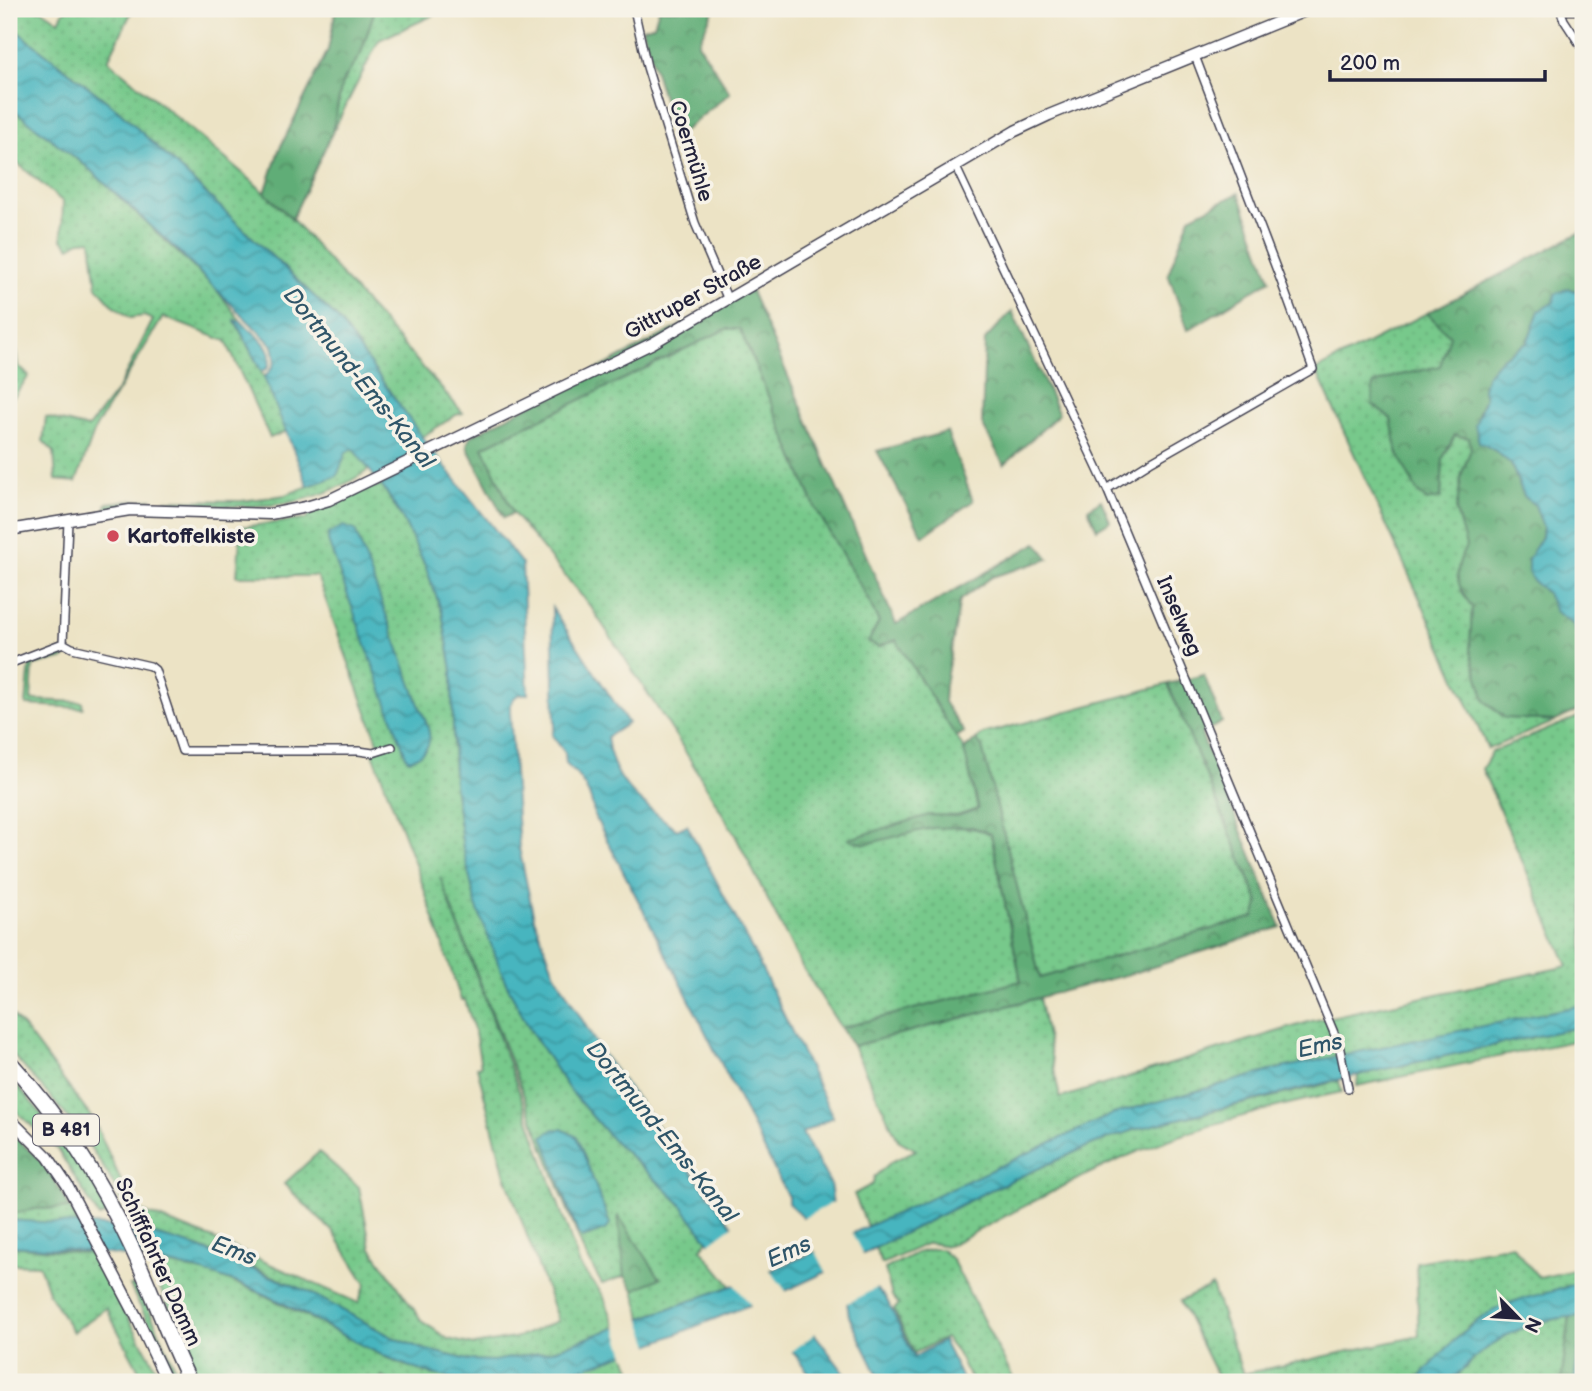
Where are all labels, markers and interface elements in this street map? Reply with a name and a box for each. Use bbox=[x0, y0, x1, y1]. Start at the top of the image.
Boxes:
scale bar bbox=[1330, 38, 1545, 82]
text: 200 m bbox=[1340, 51, 1400, 76]
street label: Coermühle bbox=[664, 97, 718, 205]
street label: Gittruper Straße bbox=[620, 249, 766, 345]
water label: Dortmund-Ems-Kanal bbox=[277, 282, 441, 475]
place label: Kartoffelkiste bbox=[127, 524, 255, 549]
marker: Kartoffelkiste bbox=[105, 528, 121, 544]
street label: Inselweg bbox=[1151, 572, 1207, 660]
water label: Ems bbox=[1295, 1027, 1346, 1064]
water label: Dortmund-Ems-Kanal bbox=[580, 1036, 744, 1229]
road number: B 481 bbox=[33, 1114, 99, 1146]
street label: Schifffahrter Damm bbox=[110, 1174, 206, 1350]
water label: Ems bbox=[208, 1230, 261, 1272]
water label: Ems bbox=[762, 1230, 816, 1274]
north arrow bbox=[1484, 1282, 1554, 1352]
text: N bbox=[1519, 1313, 1545, 1336]

